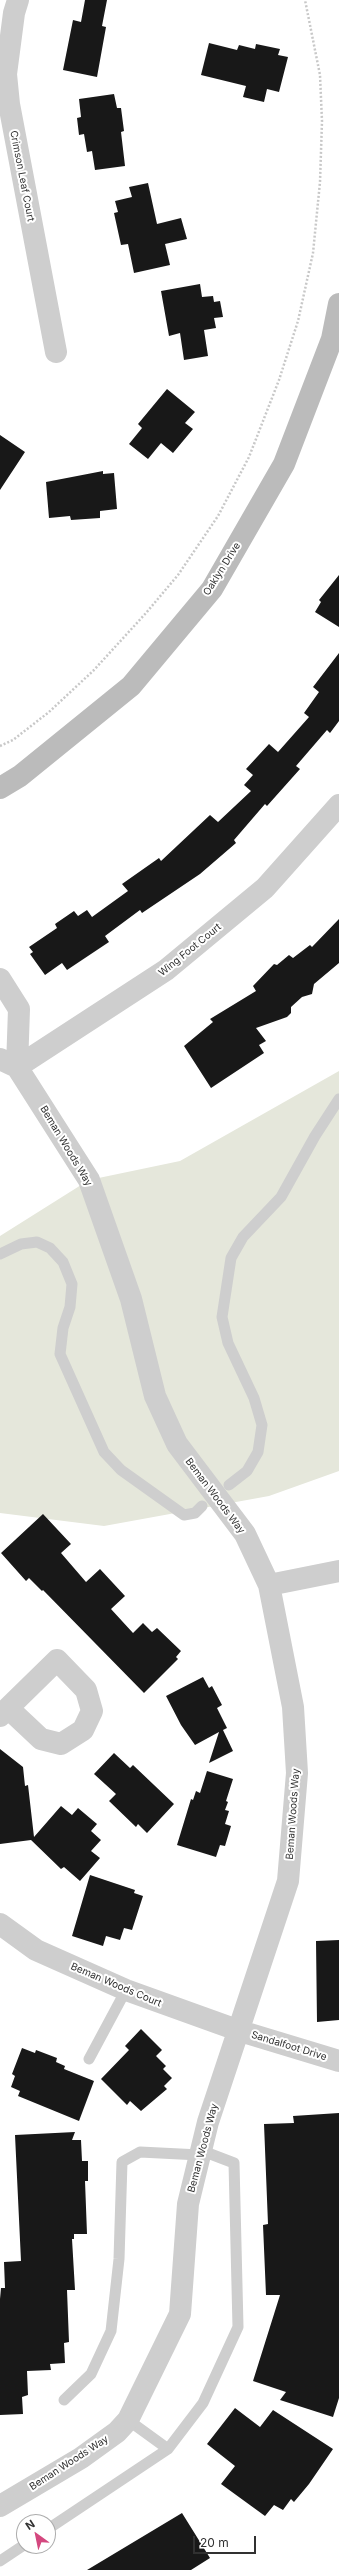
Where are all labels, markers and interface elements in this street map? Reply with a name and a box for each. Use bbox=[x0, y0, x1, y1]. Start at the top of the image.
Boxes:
street label: Crimson Leaf Court bbox=[7, 129, 37, 223]
street label: Oaklyn Drive bbox=[201, 540, 243, 598]
street label: Wing Foot Court bbox=[156, 921, 224, 979]
street label: Beman Woods Way bbox=[37, 1104, 95, 1188]
street label: Beman Woods Way bbox=[183, 1456, 247, 1536]
street label: Beman Woods Way bbox=[284, 1768, 302, 1860]
street label: Beman Woods Court bbox=[69, 1960, 163, 2010]
street label: Sandalfoot Drive bbox=[250, 2029, 328, 2063]
street label: Beman Woods Way bbox=[185, 2102, 221, 2194]
street label: Beman Woods Way bbox=[27, 2433, 111, 2493]
north arrow bbox=[16, 2514, 56, 2554]
text: N bbox=[23, 2517, 37, 2533]
scale bar bbox=[195, 2528, 258, 2554]
text: 20 m bbox=[200, 2535, 229, 2550]

